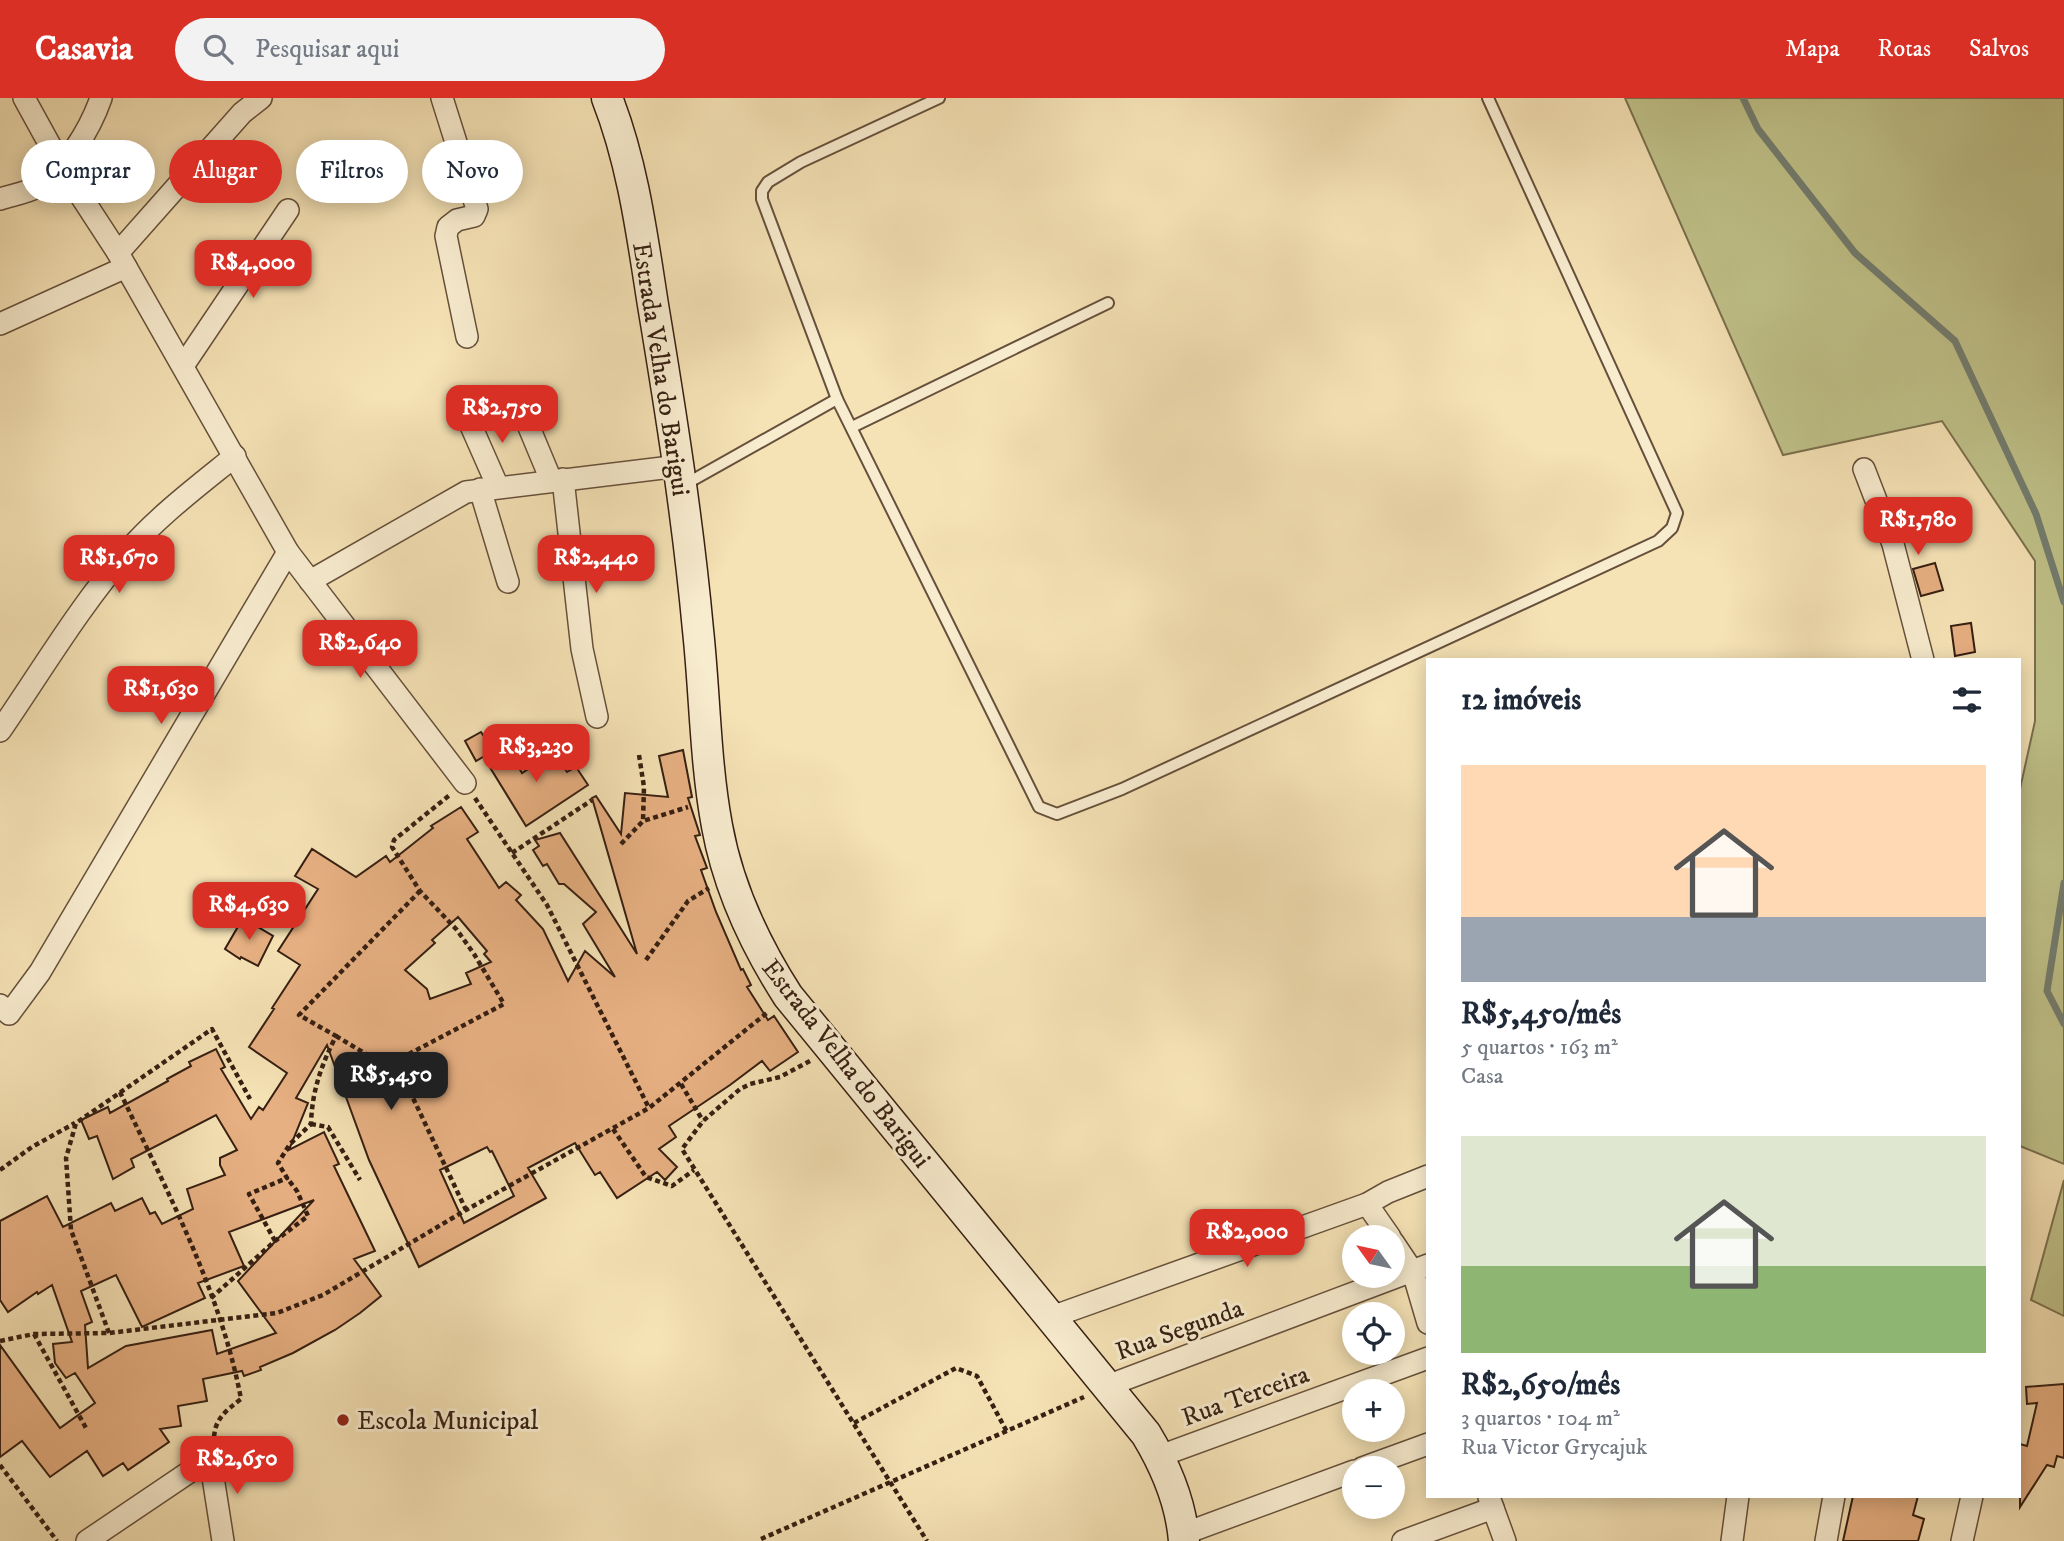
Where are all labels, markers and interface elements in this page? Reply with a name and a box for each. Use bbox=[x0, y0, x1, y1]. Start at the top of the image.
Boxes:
search box bbox=[175, 18, 665, 81]
text: Casavia bbox=[35, 29, 133, 70]
icon: search bbox=[199, 30, 237, 68]
text: Pesquisar aqui bbox=[255, 33, 399, 66]
text: Mapa bbox=[1785, 34, 1840, 64]
text: Rotas bbox=[1878, 34, 1931, 64]
text: Salvos bbox=[1969, 34, 2029, 64]
chip: Comprar bbox=[21, 140, 155, 203]
chip: Alugar bbox=[169, 140, 282, 203]
chip: Filtros bbox=[296, 140, 408, 203]
chip: Novo bbox=[422, 140, 523, 203]
pin: R$4,000 bbox=[188, 240, 318, 300]
street label: Estrada Velha do Barigui bbox=[624, 240, 697, 499]
text: R$4,000 bbox=[211, 248, 295, 277]
pin: R$2,750 bbox=[437, 386, 567, 445]
text: R$2,750 bbox=[462, 393, 542, 422]
pin: R$1,780 bbox=[1853, 498, 1983, 557]
text: R$1,780 bbox=[1879, 505, 1957, 534]
pin: R$1,670 bbox=[54, 536, 184, 595]
pin: R$2,440 bbox=[531, 536, 661, 595]
text: R$1,670 bbox=[80, 543, 158, 572]
text: R$2,440 bbox=[554, 543, 638, 572]
pin: R$2,640 bbox=[295, 620, 425, 680]
text: R$2,640 bbox=[318, 628, 402, 657]
pin: R$1,630 bbox=[96, 666, 226, 726]
text: R$1,630 bbox=[123, 674, 199, 703]
icon: filters bbox=[1948, 681, 1986, 719]
text: 12 imóveis bbox=[1461, 682, 1581, 719]
pin: R$3,230 bbox=[471, 724, 601, 784]
text: R$3,230 bbox=[499, 732, 573, 761]
icon: home bbox=[1661, 810, 1787, 936]
pin: R$4,630 bbox=[184, 882, 314, 942]
text: R$4,630 bbox=[209, 890, 289, 919]
street label: Estrada Velha do Barigui bbox=[754, 953, 938, 1175]
text: R$5,450/mês bbox=[1461, 996, 1621, 1033]
text: 5 quartos · 163 m² bbox=[1461, 1033, 1618, 1062]
pin: R$5,450 bbox=[326, 1052, 456, 1112]
text: R$5,450 bbox=[350, 1060, 432, 1089]
text: Casa bbox=[1461, 1062, 1504, 1091]
icon: home bbox=[1661, 1181, 1787, 1307]
pin: R$2,000 bbox=[1182, 1210, 1312, 1269]
text: R$2,000 bbox=[1206, 1217, 1288, 1246]
north arrow bbox=[1342, 1225, 1405, 1288]
map controls bbox=[1342, 1225, 1405, 1519]
street label: Rua Segunda bbox=[1111, 1292, 1248, 1369]
button: locate bbox=[1342, 1302, 1405, 1365]
street label: Rua Terceira bbox=[1177, 1358, 1314, 1435]
text: R$2,650/mês bbox=[1461, 1367, 1620, 1404]
button: + bbox=[1342, 1379, 1405, 1442]
text: 3 quartos · 104 m² bbox=[1461, 1404, 1620, 1433]
place label: Escola Municipal bbox=[357, 1405, 538, 1438]
marker: Escola Municipal bbox=[335, 1412, 351, 1428]
text: Rua Victor Grycajuk bbox=[1461, 1433, 1647, 1462]
pin: R$2,650 bbox=[172, 1436, 302, 1496]
text: R$2,650 bbox=[196, 1444, 278, 1473]
button: − bbox=[1342, 1456, 1405, 1519]

